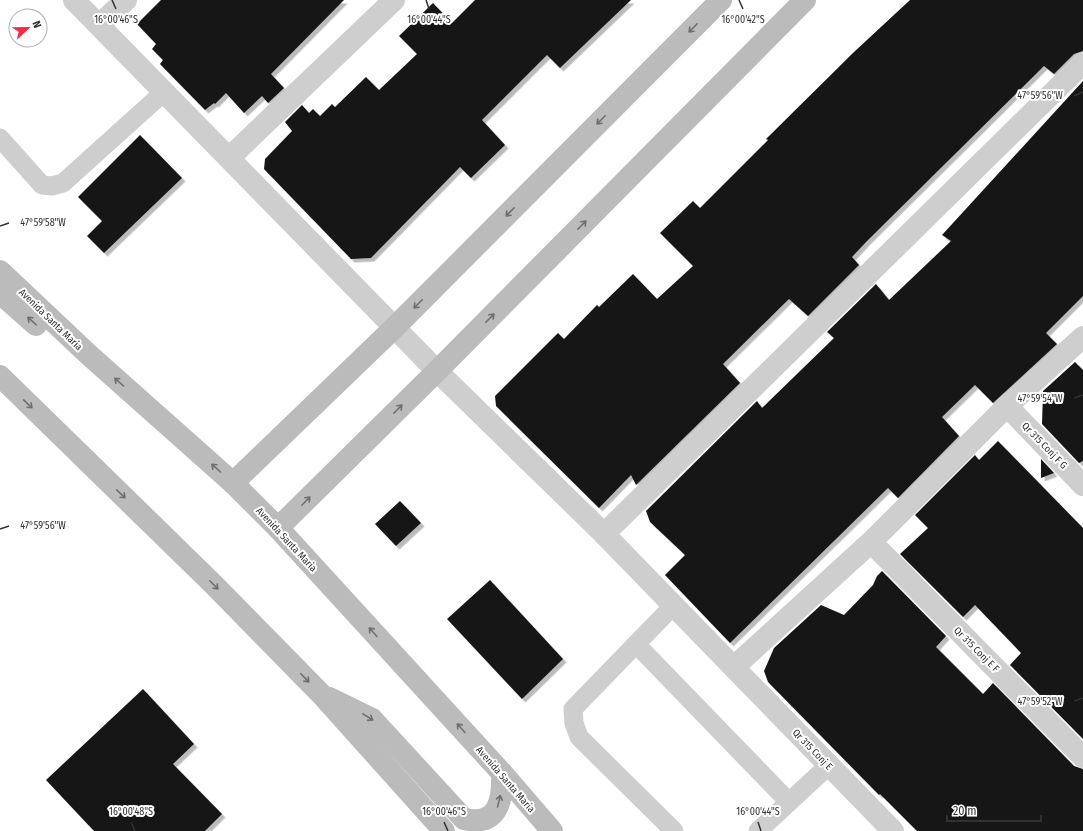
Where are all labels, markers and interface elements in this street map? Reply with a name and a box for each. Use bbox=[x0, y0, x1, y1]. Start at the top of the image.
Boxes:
north arrow bbox=[8, 8, 48, 48]
text: 16°00'46"S bbox=[94, 14, 138, 26]
text: 16°00'44"S bbox=[407, 14, 451, 26]
text: 16°00'42"S bbox=[721, 14, 765, 26]
text: N bbox=[30, 19, 44, 30]
one-way arrow bbox=[688, 23, 698, 33]
text: 47°59'56"W bbox=[1017, 90, 1063, 102]
one-way arrow bbox=[596, 115, 606, 125]
one-way arrow bbox=[505, 207, 515, 217]
text: 47°59'58"W bbox=[20, 217, 66, 229]
one-way arrow bbox=[577, 220, 586, 230]
street label: Avenida Santa Maria bbox=[16, 286, 85, 353]
one-way arrow bbox=[413, 299, 423, 309]
one-way arrow bbox=[485, 313, 495, 322]
one-way arrow bbox=[27, 317, 37, 326]
one-way arrow bbox=[113, 377, 124, 386]
text: 47°59'54"W bbox=[1017, 393, 1063, 405]
one-way arrow bbox=[23, 399, 33, 408]
one-way arrow bbox=[393, 405, 403, 414]
street label: Qr 315 Conj F G bbox=[1019, 420, 1070, 472]
one-way arrow bbox=[211, 463, 221, 472]
one-way arrow bbox=[116, 489, 126, 499]
one-way arrow bbox=[301, 496, 311, 506]
street label: Avenida Santa Maria bbox=[253, 505, 319, 574]
text: 47°59'56"W bbox=[20, 520, 66, 532]
one-way arrow bbox=[210, 580, 219, 590]
street label: Qr 315 Conj E F bbox=[951, 625, 1002, 675]
one-way arrow bbox=[369, 627, 378, 638]
one-way arrow bbox=[300, 673, 310, 683]
text: 47°59'52"W bbox=[1018, 696, 1063, 708]
one-way arrow bbox=[362, 714, 374, 722]
one-way arrow bbox=[457, 724, 466, 734]
street label: Qr 315 Conj E bbox=[790, 727, 835, 773]
street label: Avenida Santa Maria bbox=[473, 744, 537, 815]
one-way arrow bbox=[496, 795, 504, 808]
scale bar bbox=[947, 797, 1041, 823]
text: 20 m bbox=[953, 804, 977, 818]
text: 16°00'48"S bbox=[109, 806, 153, 818]
text: 16°00'46"S bbox=[422, 806, 466, 818]
text: 16°00'44"S bbox=[736, 806, 780, 818]

